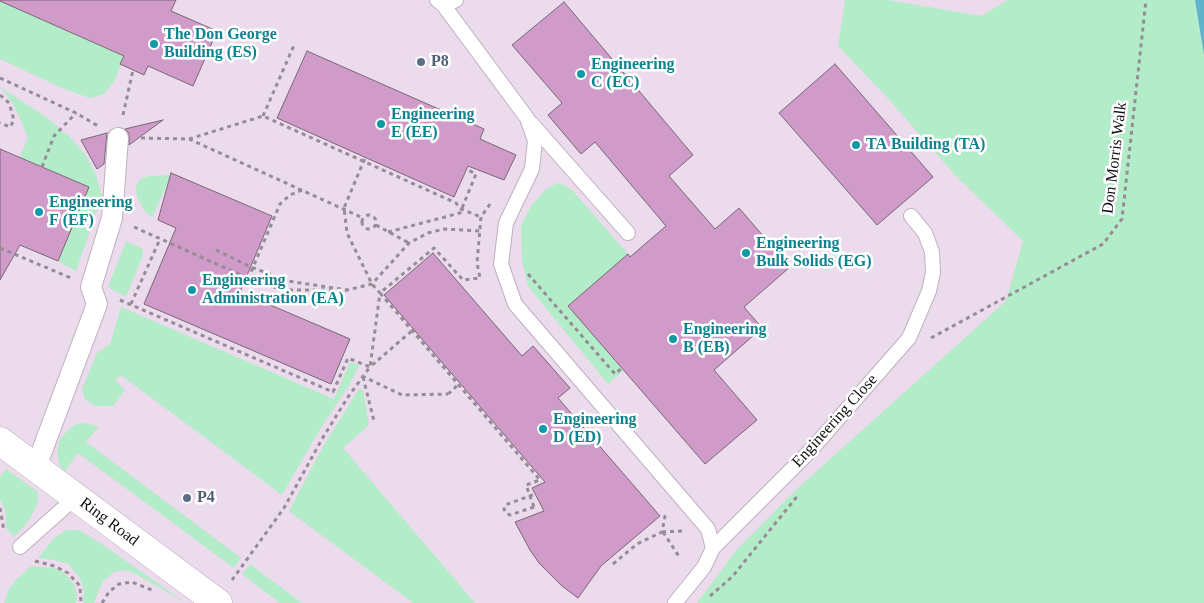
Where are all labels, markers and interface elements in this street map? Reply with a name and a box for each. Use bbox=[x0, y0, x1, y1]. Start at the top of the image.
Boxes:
place label: The Don George Building (ES) bbox=[164, 25, 277, 63]
marker: The Don George Building (ES) bbox=[148, 38, 160, 50]
place label: P8 bbox=[431, 52, 449, 72]
place label: Engineering C (EC) bbox=[591, 55, 675, 93]
marker: P8 bbox=[415, 56, 427, 68]
marker: Engineering C (EC) bbox=[575, 68, 587, 80]
street label: Don Morris Walk bbox=[1099, 101, 1131, 215]
place label: Engineering E (EE) bbox=[391, 105, 475, 143]
marker: Engineering E (EE) bbox=[375, 118, 387, 130]
place label: TA Building (TA) bbox=[866, 135, 985, 155]
marker: TA Building (TA) bbox=[850, 139, 862, 151]
place label: Engineering F (EF) bbox=[49, 193, 133, 231]
marker: Engineering F (EF) bbox=[33, 206, 45, 218]
place label: Engineering Bulk Solids (EG) bbox=[756, 234, 872, 272]
marker: Engineering Bulk Solids (EG) bbox=[740, 247, 752, 259]
place label: Engineering Administration (EA) bbox=[202, 271, 344, 309]
marker: Engineering Administration (EA) bbox=[186, 284, 198, 296]
place label: Engineering B (EB) bbox=[683, 320, 767, 358]
marker: Engineering B (EB) bbox=[667, 333, 679, 345]
street label: Engineering Close bbox=[788, 370, 882, 472]
place label: Engineering D (ED) bbox=[553, 410, 637, 448]
marker: Engineering D (ED) bbox=[537, 423, 549, 435]
place label: P4 bbox=[197, 488, 215, 508]
marker: P4 bbox=[181, 492, 193, 504]
street label: Ring Road bbox=[76, 494, 142, 550]

